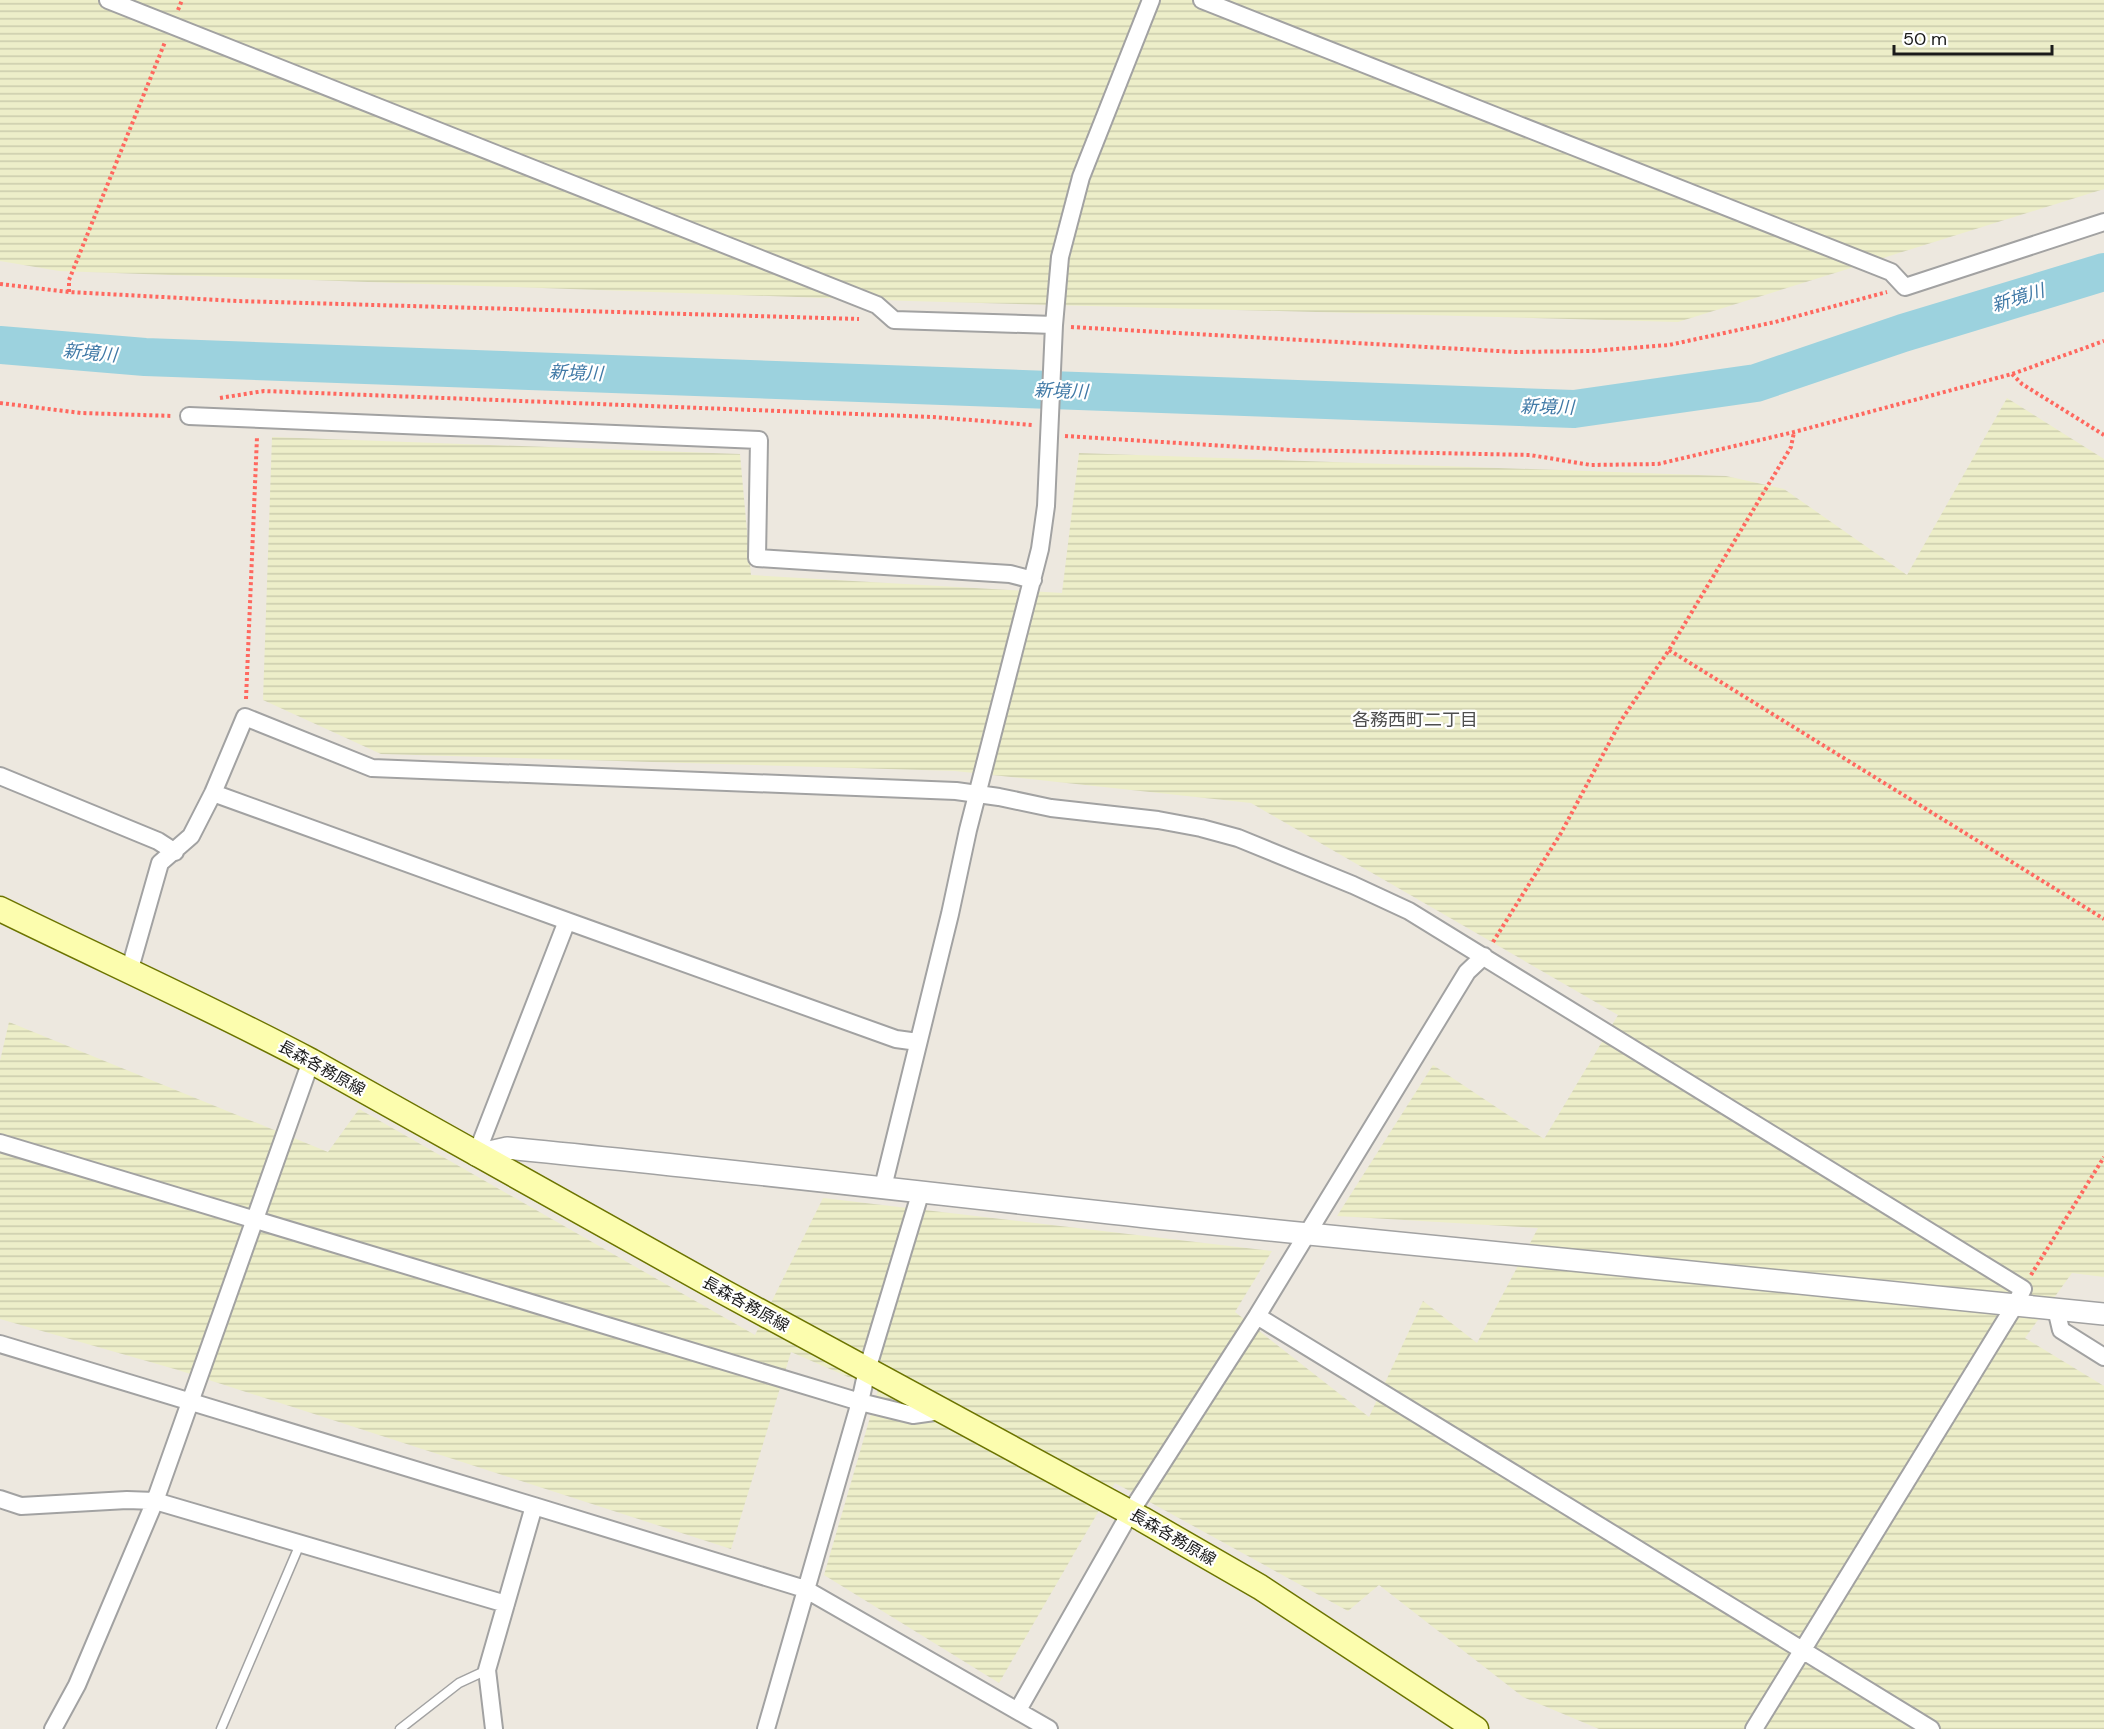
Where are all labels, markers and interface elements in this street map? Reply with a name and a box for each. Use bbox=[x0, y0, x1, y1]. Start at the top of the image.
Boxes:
scale bar bbox=[1894, 18, 2052, 56]
text: 50 m bbox=[1903, 27, 1947, 51]
water label: 新境川 bbox=[1989, 278, 2049, 317]
water label: 新境川 bbox=[62, 339, 120, 367]
water label: 新境川 bbox=[549, 360, 605, 386]
water label: 新境川 bbox=[1034, 378, 1090, 404]
water label: 新境川 bbox=[1520, 395, 1576, 420]
district label: 各務西町二丁目 bbox=[1352, 708, 1478, 732]
street label: 長森各務原線 bbox=[275, 1036, 369, 1100]
street label: 長森各務原線 bbox=[699, 1272, 793, 1336]
street label: 長森各務原線 bbox=[1126, 1504, 1220, 1570]

